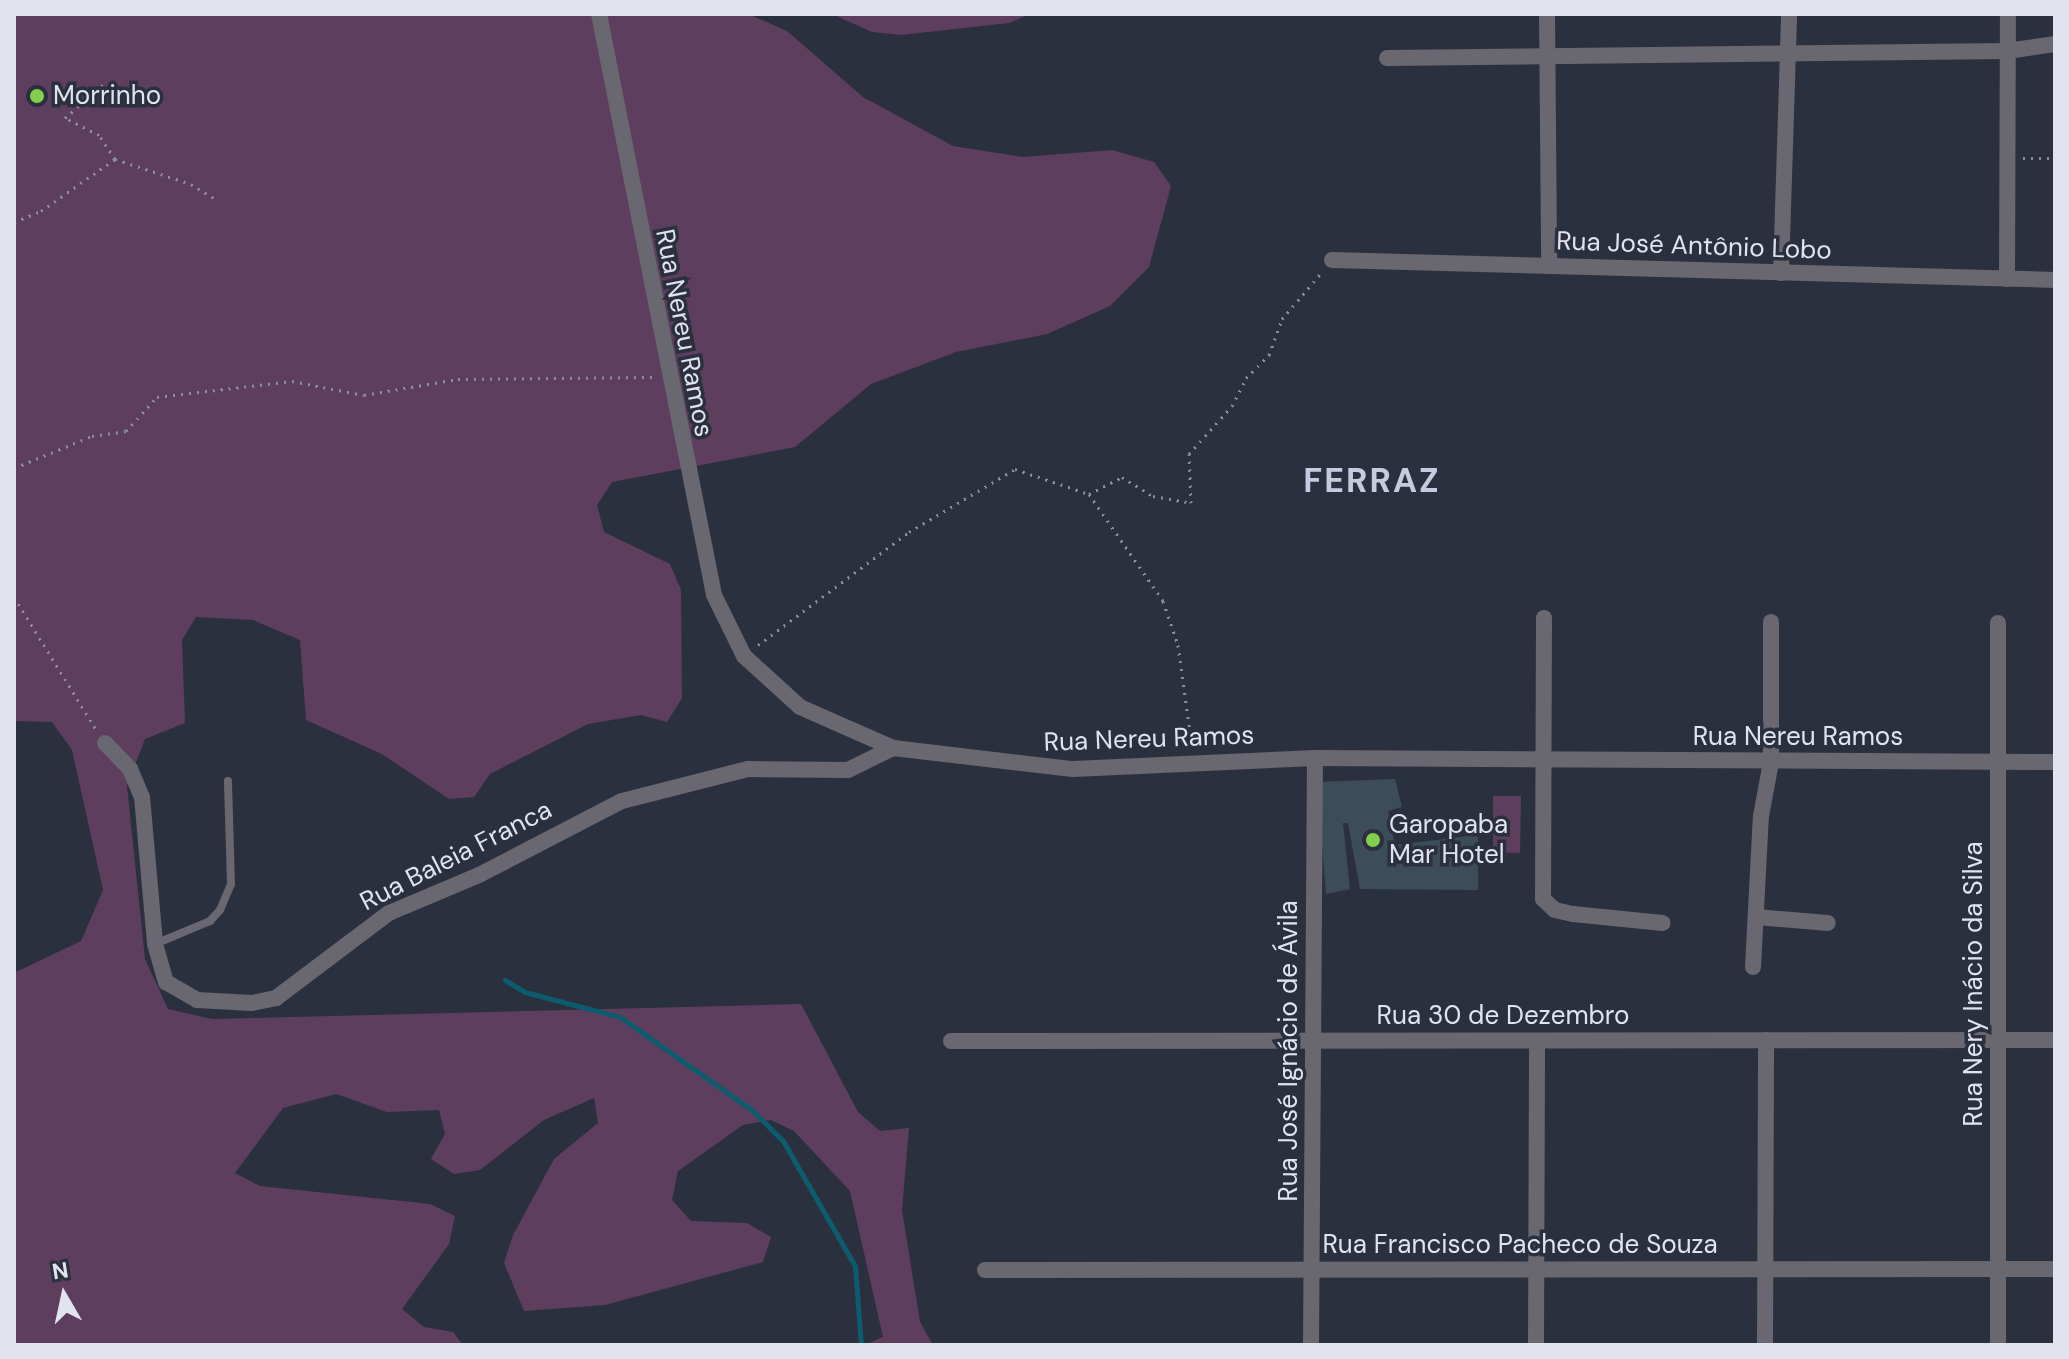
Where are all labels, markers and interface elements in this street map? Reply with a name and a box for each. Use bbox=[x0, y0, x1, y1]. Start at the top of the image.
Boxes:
place label: Morrinho bbox=[53, 80, 161, 112]
marker: Morrinho bbox=[28, 87, 46, 105]
street label: Rua José Antônio Lobo bbox=[1556, 226, 1832, 266]
street label: Rua Nereu Ramos bbox=[649, 227, 719, 439]
district label: FERRAZ bbox=[1303, 461, 1441, 501]
street label: Rua Nereu Ramos bbox=[1043, 720, 1255, 758]
street label: Rua Nereu Ramos bbox=[1693, 721, 1903, 753]
street label: Rua Baleia Franca bbox=[355, 794, 557, 918]
place label: Garopaba Mar Hotel bbox=[1389, 809, 1508, 870]
marker: Garopaba Mar Hotel bbox=[1364, 831, 1382, 849]
street label: Rua Nery Inácio da Silva bbox=[1958, 841, 1990, 1127]
street label: Rua José Ignácio de Ávila bbox=[1273, 900, 1305, 1202]
street label: Rua 30 de Dezembro bbox=[1377, 1000, 1629, 1032]
street label: Rua Francisco Pacheco de Souza bbox=[1322, 1229, 1718, 1261]
north arrow bbox=[24, 1255, 104, 1335]
text: N bbox=[50, 1255, 70, 1286]

